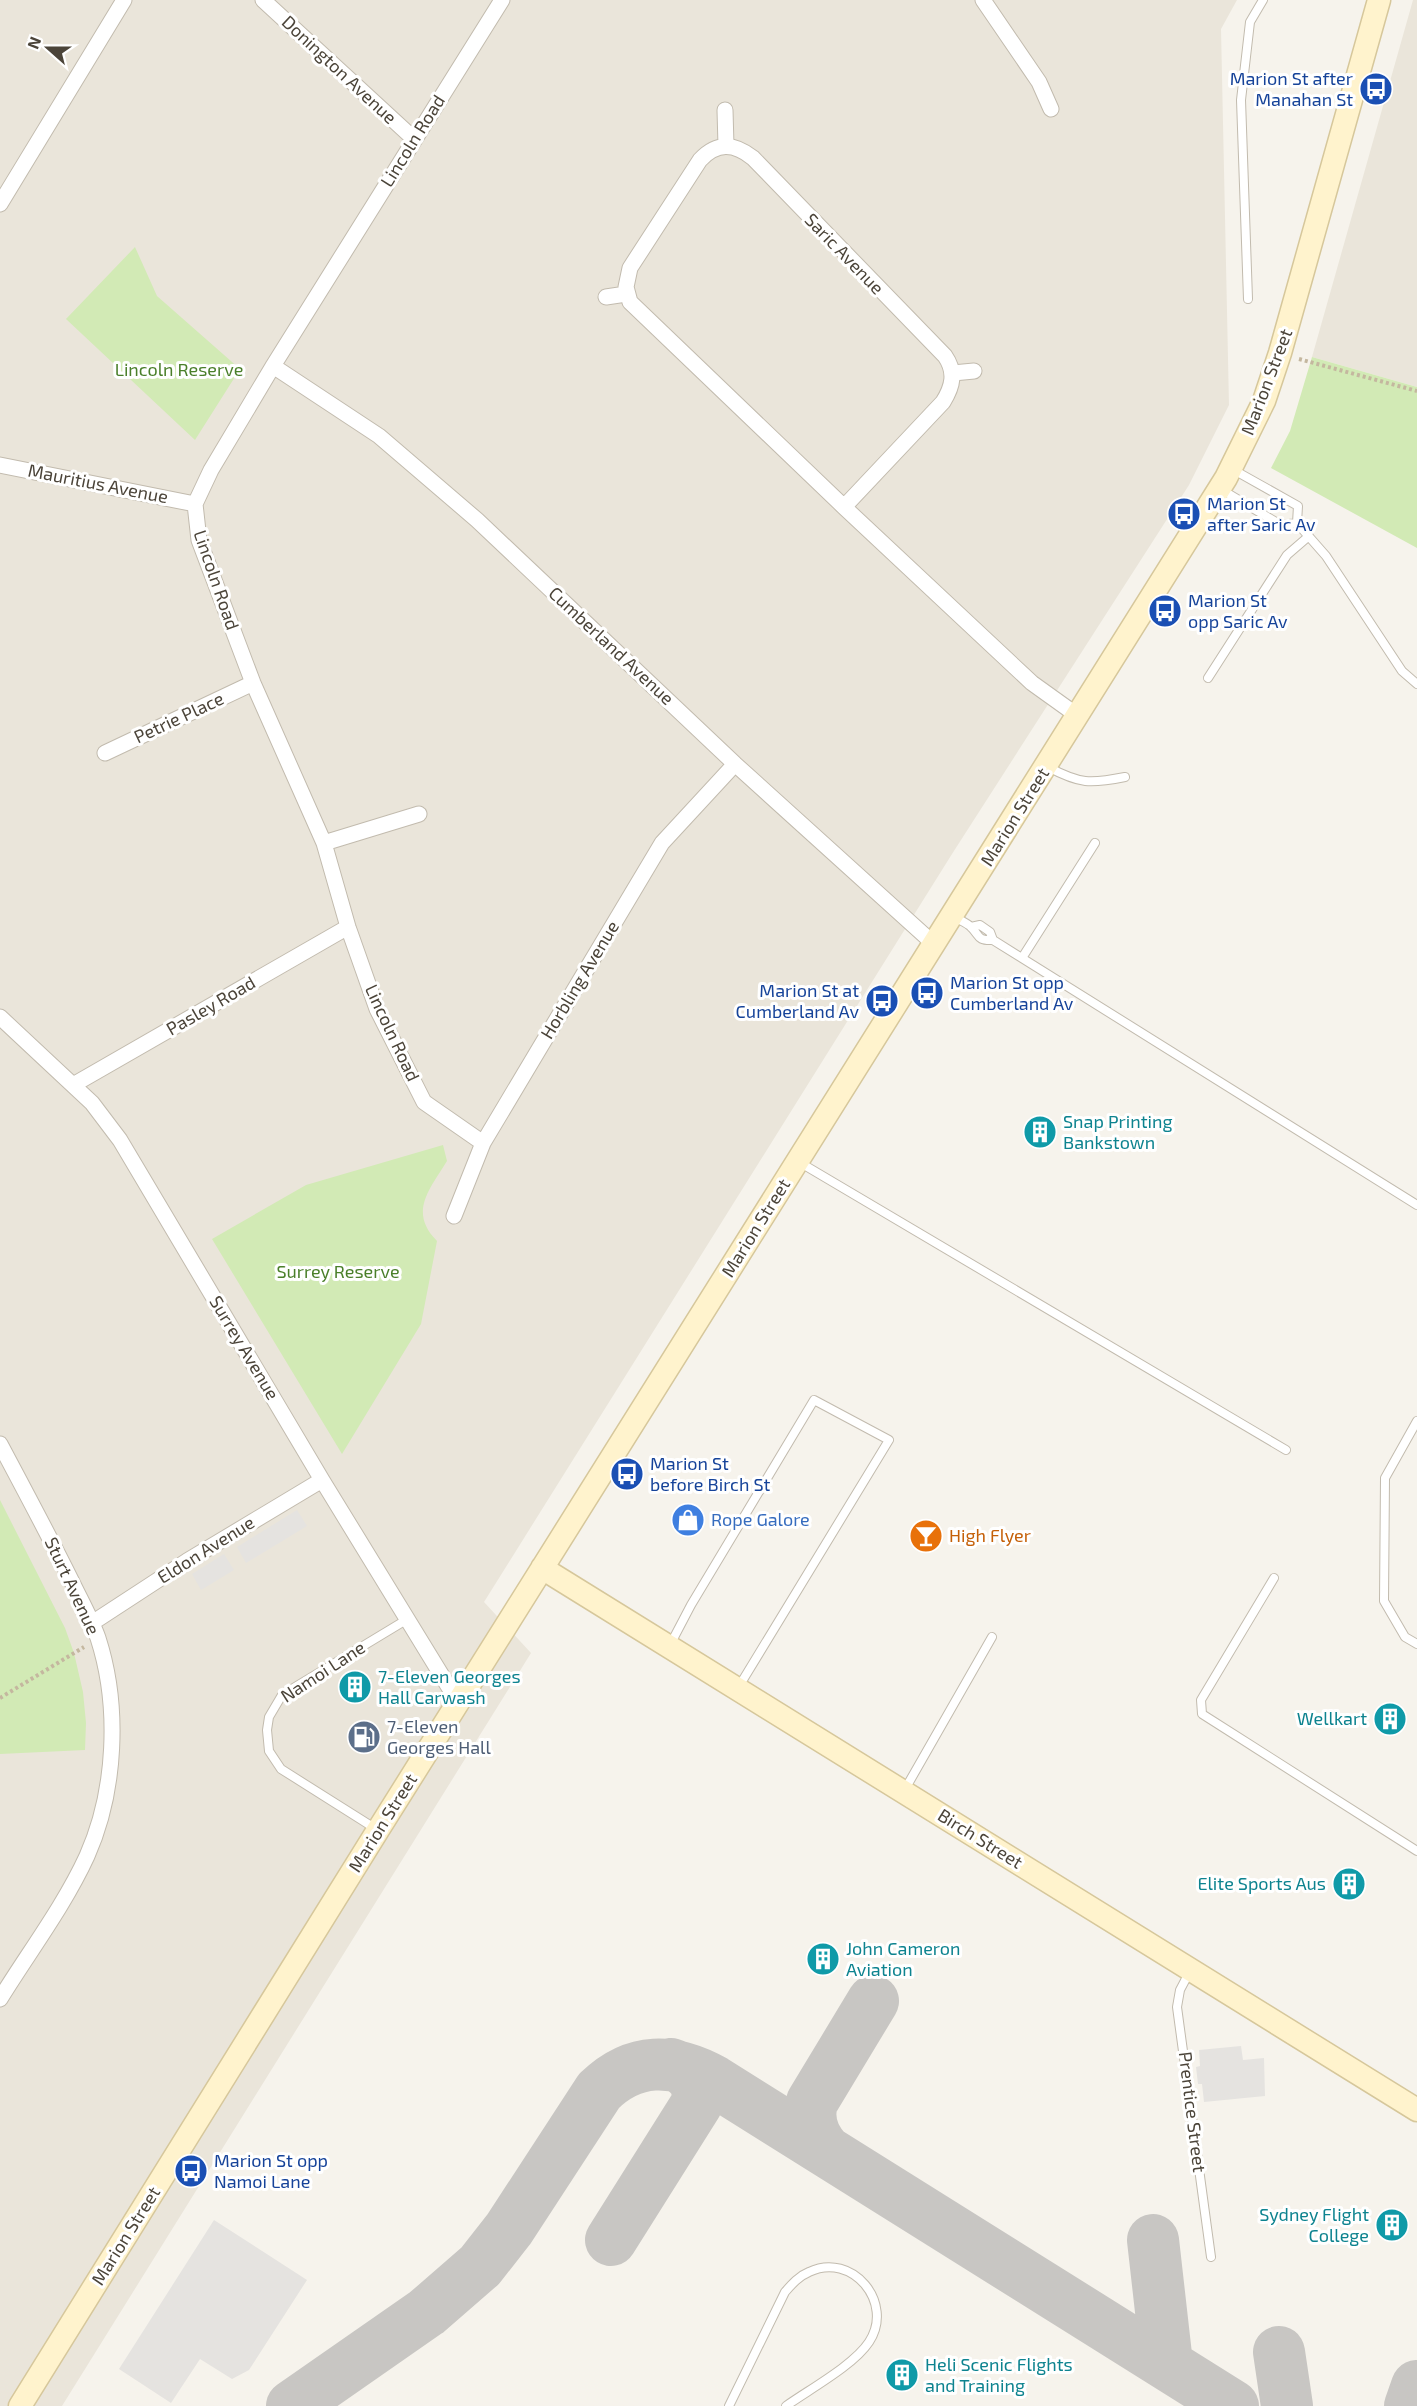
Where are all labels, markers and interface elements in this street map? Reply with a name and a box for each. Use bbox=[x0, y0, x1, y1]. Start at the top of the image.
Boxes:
street label: Donington Avenue bbox=[278, 10, 402, 128]
north arrow bbox=[18, 18, 78, 78]
text: N bbox=[23, 34, 44, 51]
place label: Marion St after Manahan St bbox=[1230, 67, 1353, 110]
bus stop icon: Marion St after Manahan St bbox=[1358, 71, 1394, 107]
street label: Lincoln Road bbox=[375, 90, 449, 191]
street label: Saric Avenue bbox=[801, 208, 889, 298]
street label: Marion Street bbox=[1236, 325, 1296, 438]
park label: Lincoln Reserve bbox=[115, 358, 243, 380]
street label: Mauritius Avenue bbox=[26, 459, 170, 507]
place label: Marion St after Saric Av bbox=[1207, 492, 1316, 535]
bus stop icon: Marion St after Saric Av bbox=[1166, 496, 1202, 532]
street label: Lincoln Road bbox=[190, 527, 244, 633]
street label: Cumberland Avenue bbox=[544, 582, 679, 709]
place label: Marion St opp Saric Av bbox=[1188, 589, 1288, 632]
bus stop icon: Marion St opp Saric Av bbox=[1147, 593, 1183, 629]
street label: Petrie Place bbox=[130, 687, 227, 747]
street label: Marion Street bbox=[975, 763, 1053, 870]
street label: Horbling Avenue bbox=[535, 916, 623, 1043]
street label: Pasley Road bbox=[162, 971, 259, 1039]
place label: Marion St opp Cumberland Av bbox=[950, 971, 1074, 1014]
bus stop icon: Marion St opp Cumberland Av bbox=[909, 975, 945, 1011]
place label: Marion St at Cumberland Av bbox=[736, 979, 859, 1022]
street label: Lincoln Road bbox=[361, 981, 425, 1085]
bus stop icon: Marion St at Cumberland Av bbox=[864, 983, 900, 1019]
place label: Snap Printing Bankstown bbox=[1063, 1110, 1172, 1153]
building icon: Snap Printing Bankstown bbox=[1022, 1114, 1058, 1150]
street label: Marion Street bbox=[716, 1174, 794, 1281]
park label: Surrey Reserve bbox=[276, 1260, 400, 1282]
street label: Surrey Avenue bbox=[205, 1292, 284, 1403]
place label: Marion St before Birch St bbox=[650, 1452, 770, 1495]
bus stop icon: Marion St before Birch St bbox=[609, 1456, 645, 1492]
shop icon: Rope Galore bbox=[670, 1502, 706, 1538]
place label: Rope Galore bbox=[711, 1508, 810, 1530]
street label: Eldon Avenue bbox=[153, 1511, 258, 1588]
bar icon: High Flyer bbox=[908, 1518, 944, 1554]
place label: High Flyer bbox=[949, 1524, 1031, 1546]
street label: Sturt Avenue bbox=[41, 1533, 105, 1638]
street label: Namoi Lane bbox=[276, 1636, 369, 1707]
place label: 7-Eleven Georges Hall Carwash bbox=[378, 1665, 521, 1708]
building icon: 7-Eleven Georges Hall Carwash bbox=[337, 1669, 373, 1705]
building icon: Wellkart bbox=[1372, 1701, 1408, 1737]
place label: Wellkart bbox=[1297, 1707, 1367, 1729]
place label: 7-Eleven Georges Hall bbox=[387, 1715, 491, 1758]
fuel station icon: 7-Eleven Georges Hall bbox=[346, 1719, 382, 1755]
street label: Marion Street bbox=[343, 1769, 421, 1876]
street label: Birch Street bbox=[934, 1803, 1027, 1873]
building icon: Elite Sports Aus bbox=[1331, 1866, 1367, 1902]
place label: Elite Sports Aus bbox=[1197, 1872, 1326, 1894]
place label: John Cameron Aviation bbox=[846, 1937, 961, 1980]
building icon: John Cameron Aviation bbox=[805, 1941, 841, 1977]
street label: Prentice Street bbox=[1175, 2050, 1211, 2174]
place label: Marion St opp Namoi Lane bbox=[214, 2149, 328, 2192]
bus stop icon: Marion St opp Namoi Lane bbox=[173, 2153, 209, 2189]
street label: Marion Street bbox=[86, 2182, 164, 2289]
place label: Sydney Flight College bbox=[1259, 2203, 1369, 2246]
building icon: Sydney Flight College bbox=[1374, 2207, 1410, 2243]
place label: Heli Scenic Flights and Training bbox=[925, 2353, 1073, 2396]
building icon: Heli Scenic Flights and Training bbox=[884, 2357, 920, 2393]

